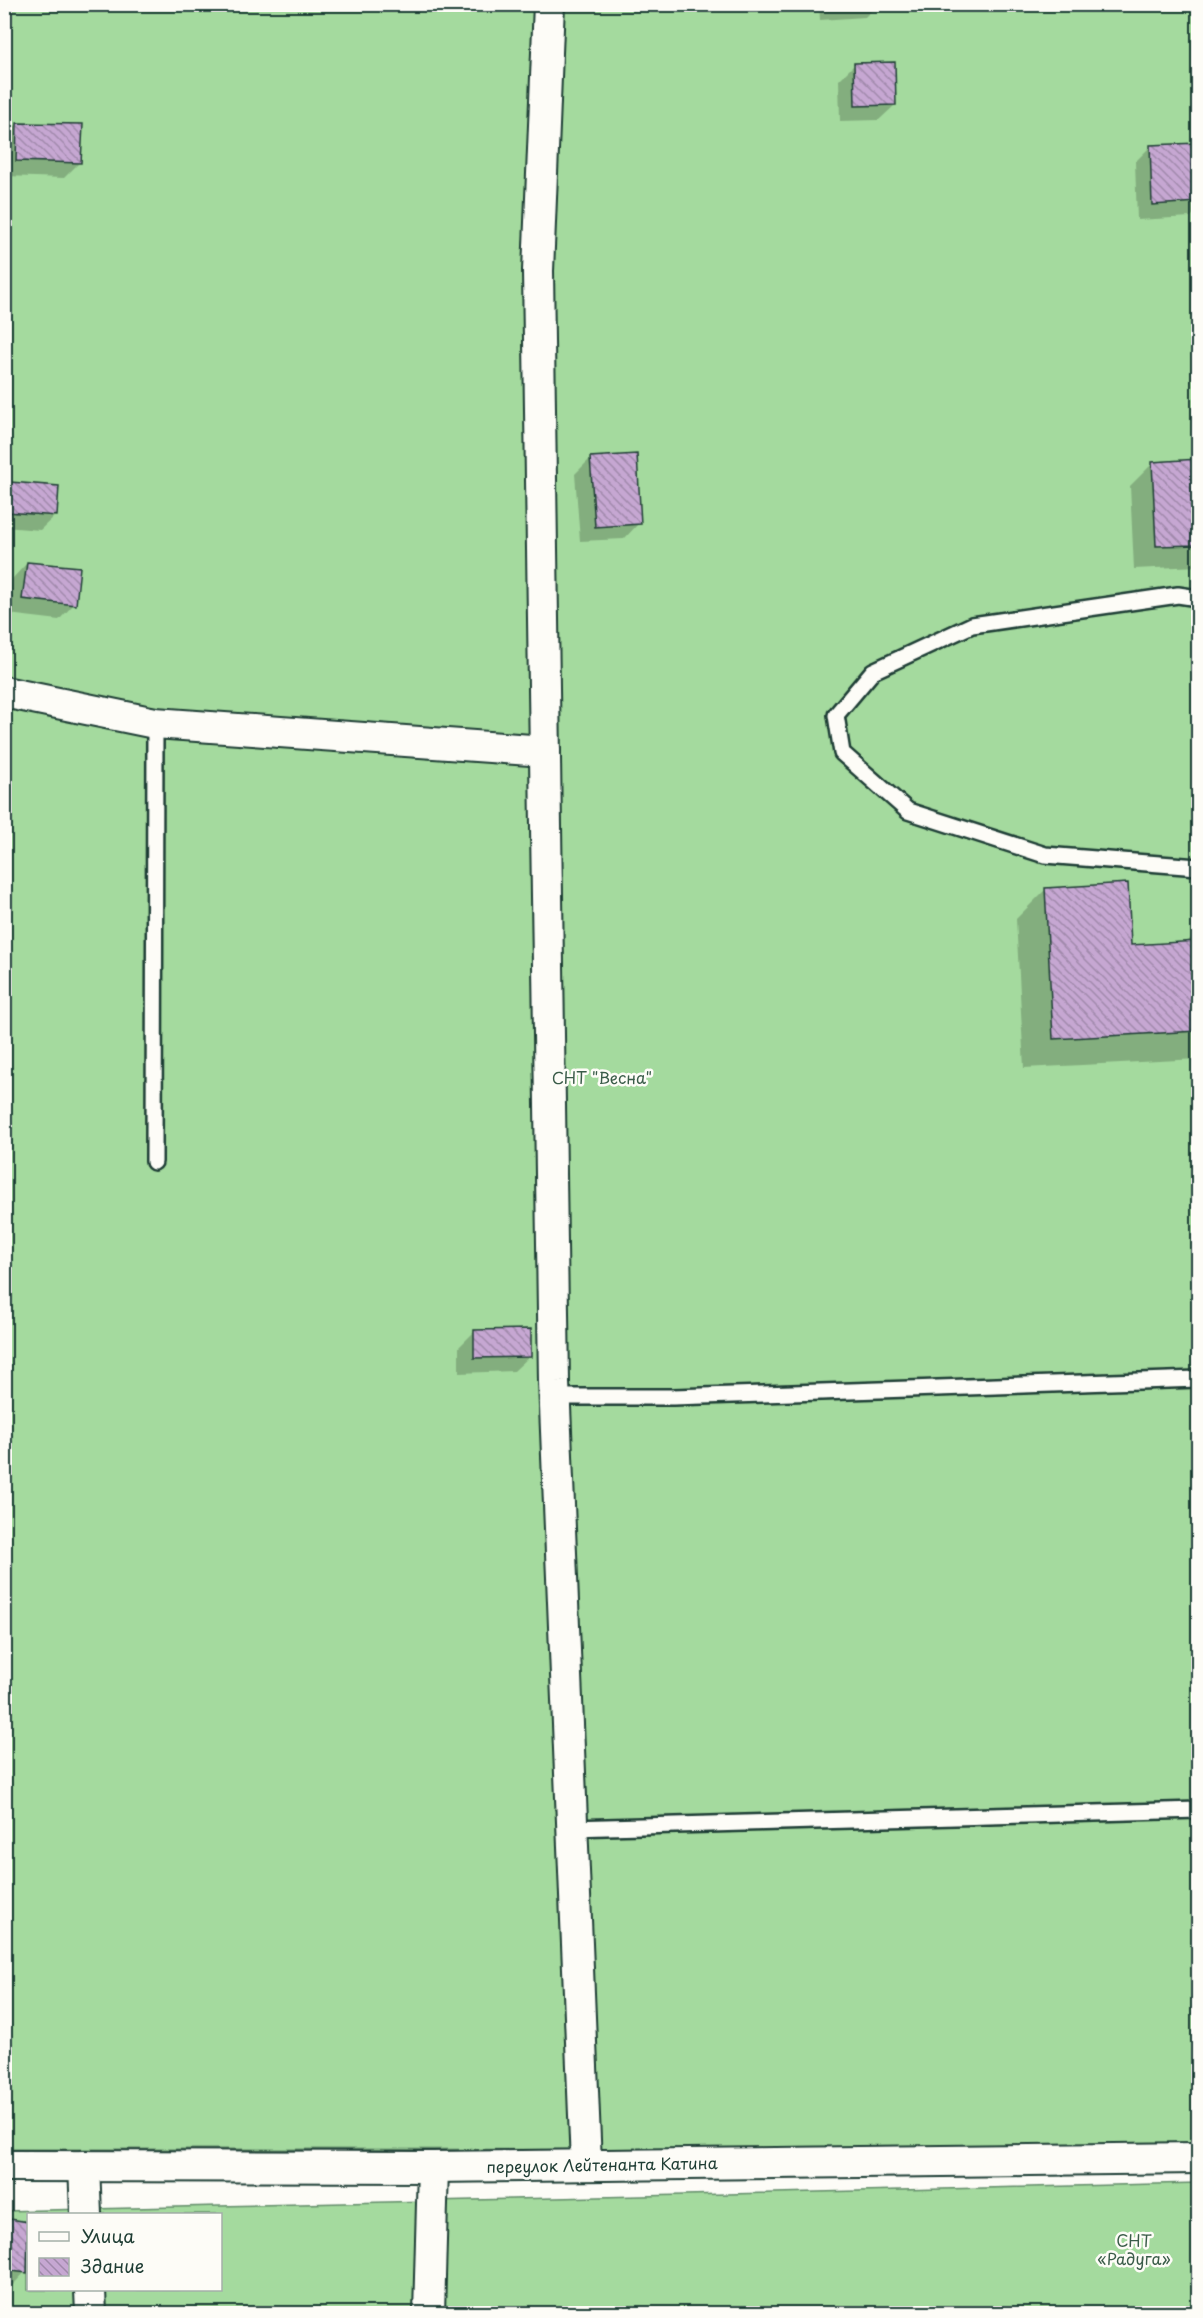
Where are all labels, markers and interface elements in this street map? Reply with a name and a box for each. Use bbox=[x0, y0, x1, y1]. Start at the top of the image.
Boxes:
park label: СНТ "Весна" bbox=[552, 1065, 652, 1089]
street label: переулок Лейтенанта Катина bbox=[486, 2150, 718, 2178]
legend bbox=[27, 2213, 222, 2291]
text: Улица bbox=[81, 2222, 135, 2249]
park label: СНТ «Радуга» bbox=[1097, 2228, 1171, 2270]
text: Здание bbox=[81, 2252, 144, 2279]

